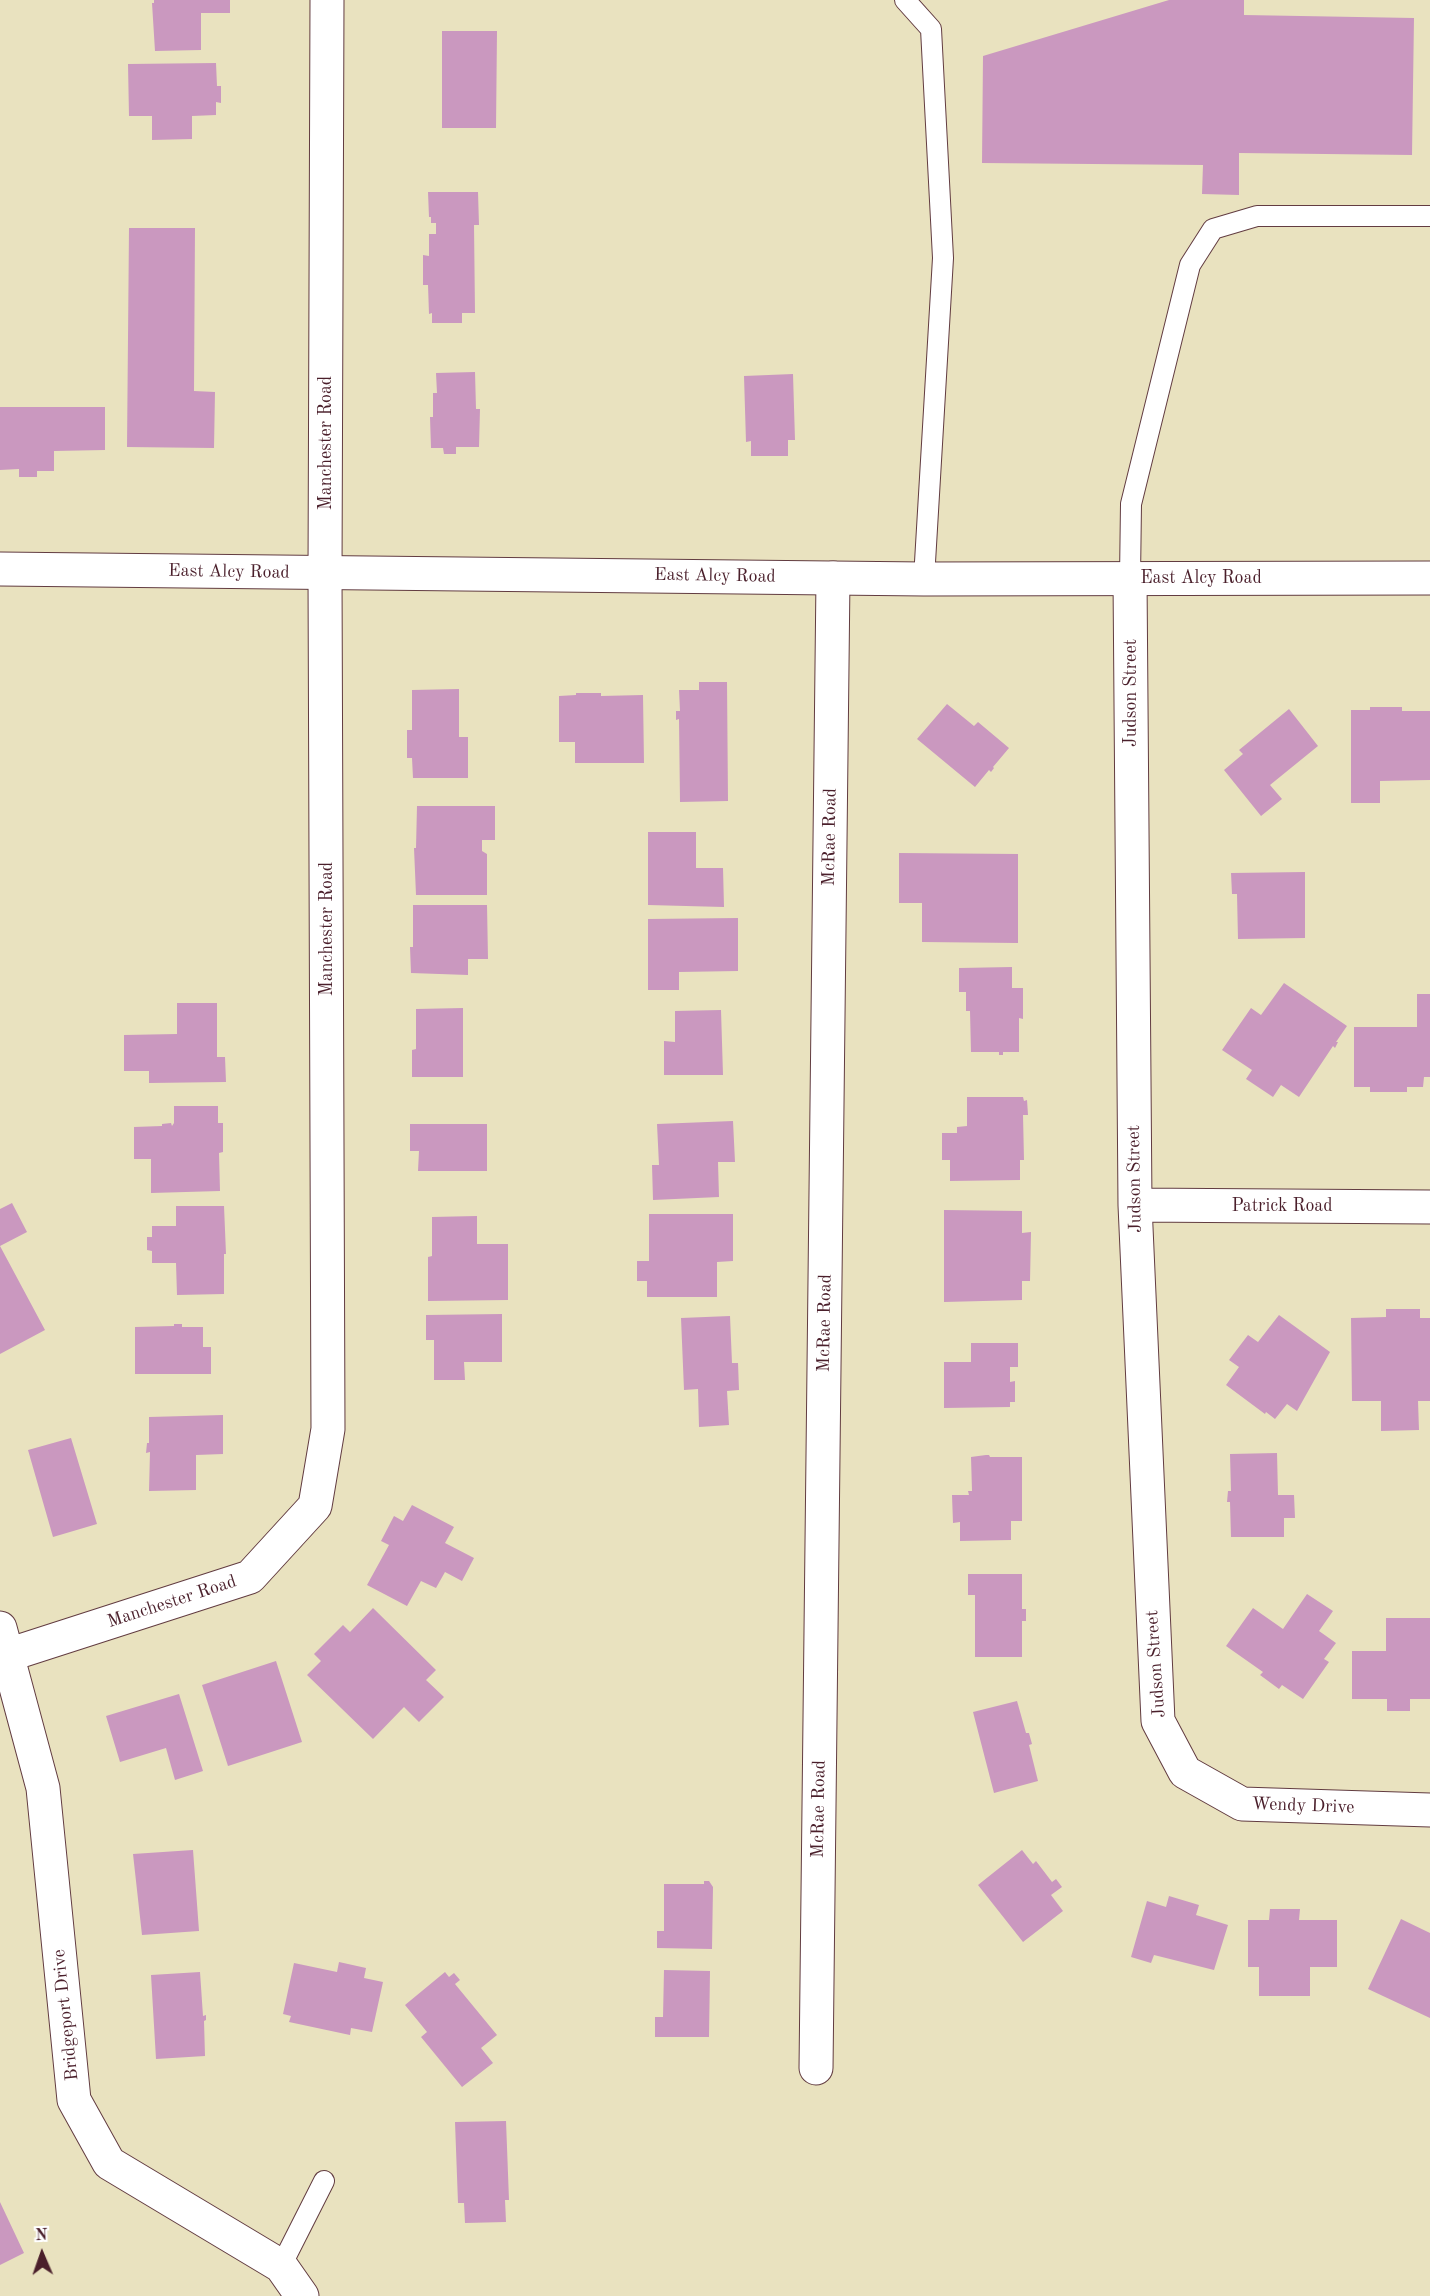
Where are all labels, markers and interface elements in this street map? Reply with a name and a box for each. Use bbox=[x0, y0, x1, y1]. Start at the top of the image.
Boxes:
street label: Manchester Road bbox=[315, 376, 337, 510]
street label: East Alcy Road bbox=[168, 560, 290, 584]
street label: East Alcy Road bbox=[654, 564, 776, 588]
street label: East Alcy Road bbox=[1140, 567, 1262, 589]
street label: Judson Street bbox=[1120, 639, 1142, 747]
street label: McRae Road bbox=[818, 788, 842, 886]
street label: Manchester Road bbox=[316, 862, 338, 996]
street label: Judson Street bbox=[1123, 1125, 1147, 1233]
street label: Patrick Road bbox=[1231, 1195, 1333, 1217]
street label: McRae Road bbox=[813, 1274, 837, 1372]
street label: Manchester Road bbox=[105, 1571, 239, 1633]
street label: Judson Street bbox=[1141, 1609, 1171, 1719]
street label: McRae Road bbox=[807, 1760, 831, 1858]
street label: Wendy Drive bbox=[1251, 1793, 1355, 1819]
street label: Bridgeport Drive bbox=[48, 1948, 84, 2082]
north arrow bbox=[12, 2224, 72, 2284]
text: N bbox=[35, 2228, 48, 2244]

